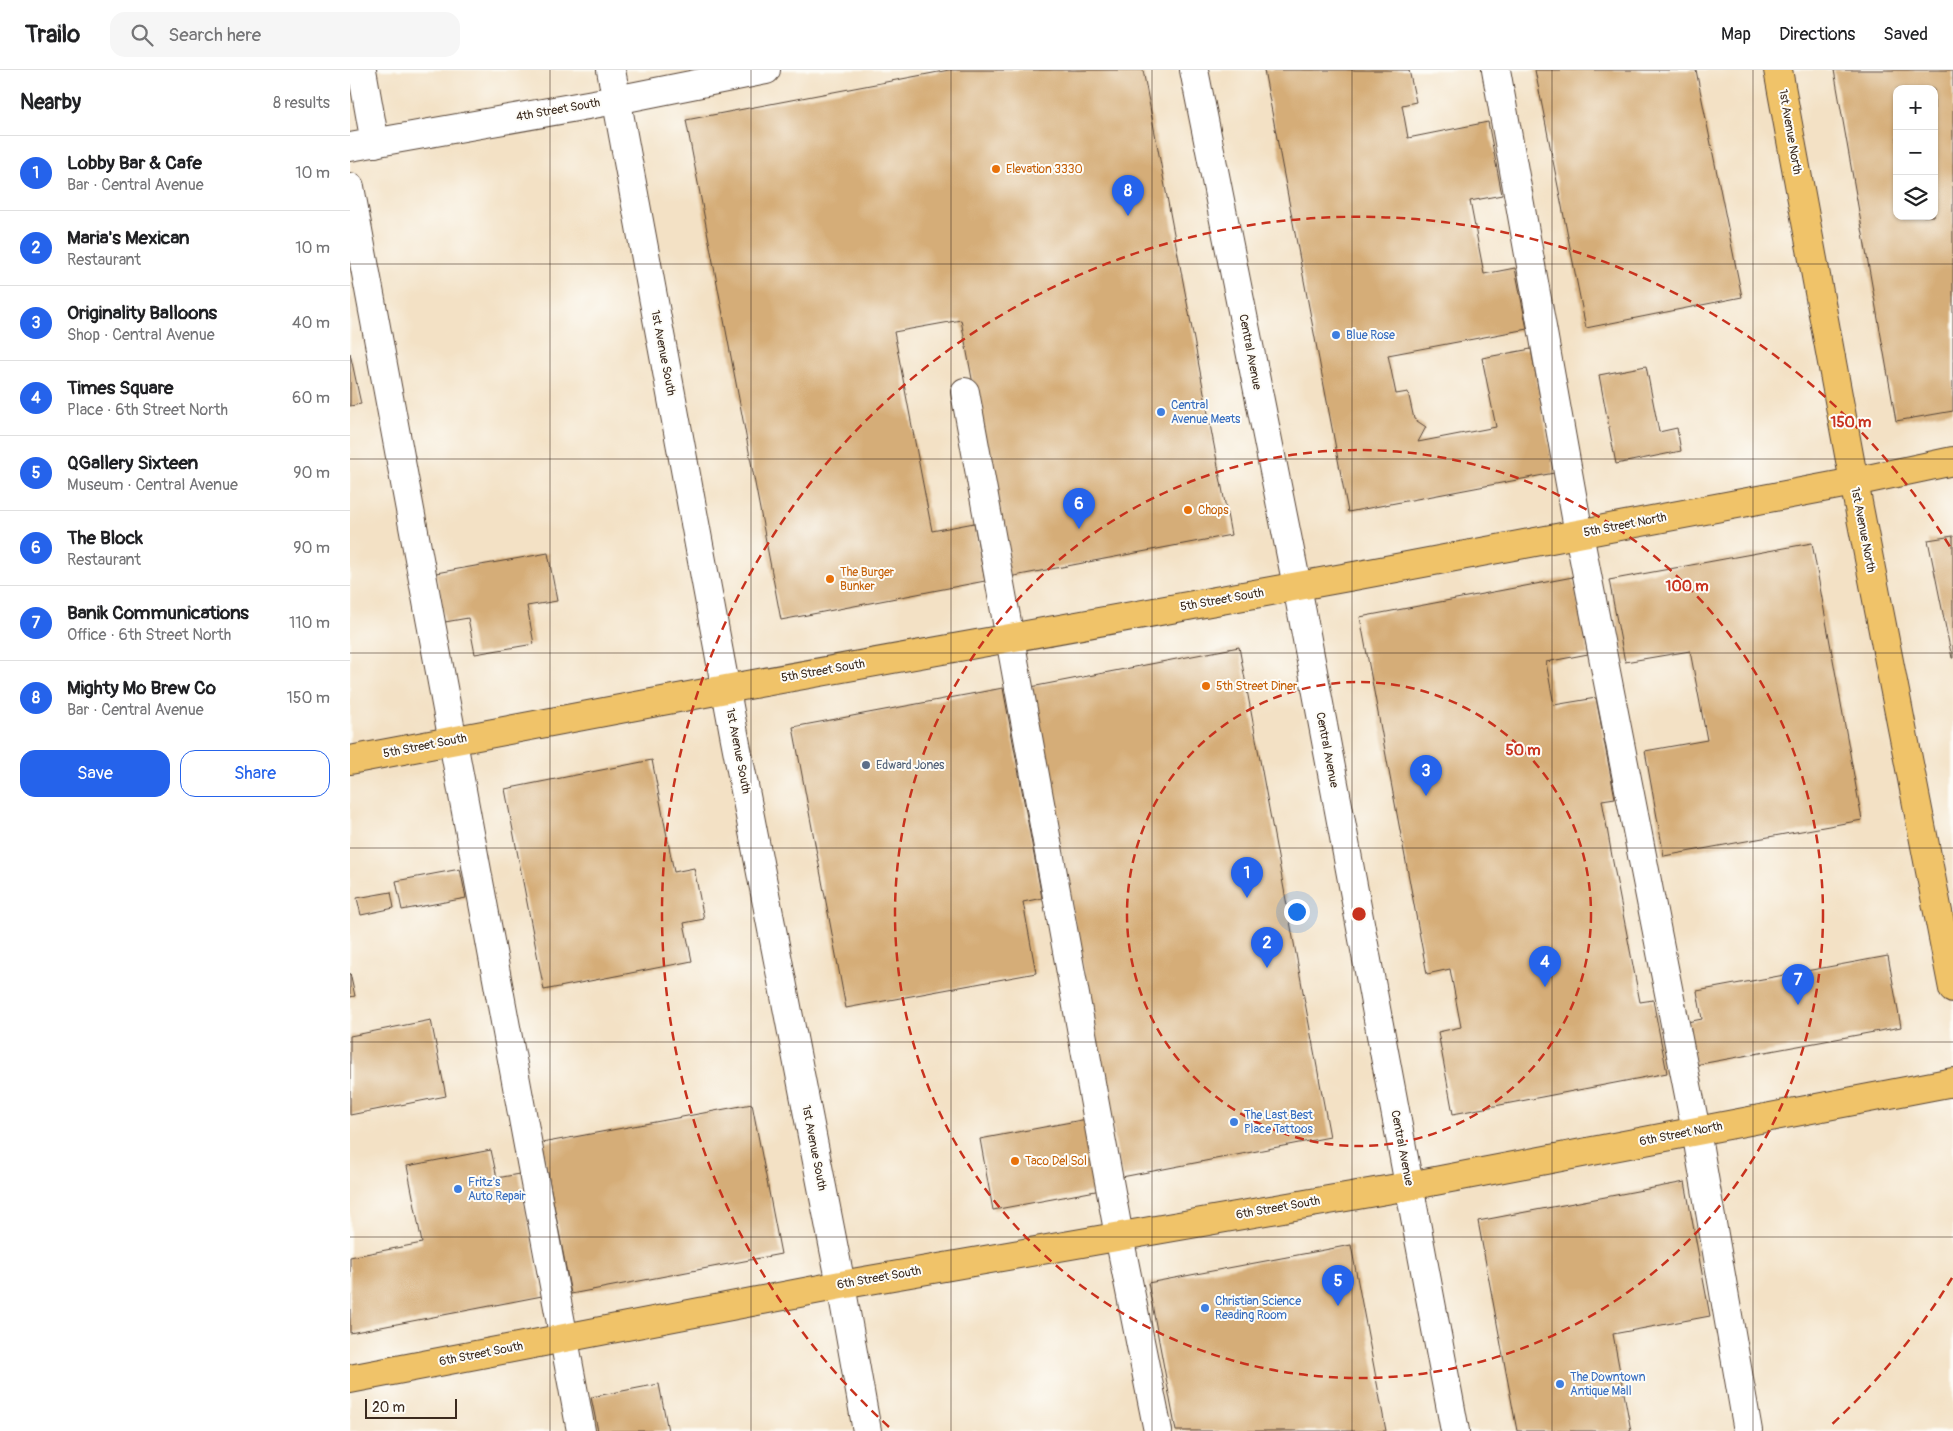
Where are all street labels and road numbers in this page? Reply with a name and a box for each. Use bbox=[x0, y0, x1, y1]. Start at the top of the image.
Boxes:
street label: 1st Avenue North bbox=[1775, 88, 1805, 176]
street label: 4th Street South bbox=[515, 95, 602, 125]
street label: 1st Avenue South bbox=[647, 309, 679, 397]
street label: Central Avenue bbox=[1235, 313, 1265, 391]
street label: 1st Avenue North bbox=[1847, 486, 1879, 574]
street label: 5th Street North bbox=[1582, 510, 1668, 540]
street label: 5th Street South bbox=[1179, 585, 1265, 615]
street label: 5th Street South bbox=[780, 656, 866, 686]
street label: 1st Avenue South bbox=[722, 707, 754, 795]
street label: Central Avenue bbox=[1312, 711, 1342, 789]
street label: 5th Street South bbox=[382, 730, 468, 761]
street label: 1st Avenue South bbox=[798, 1104, 830, 1192]
street label: Central Avenue bbox=[1387, 1109, 1417, 1187]
street label: 6th Street North bbox=[1638, 1119, 1724, 1149]
street label: 6th Street South bbox=[1235, 1193, 1322, 1223]
street label: 6th Street South bbox=[836, 1263, 923, 1293]
street label: 6th Street South bbox=[438, 1338, 525, 1369]

